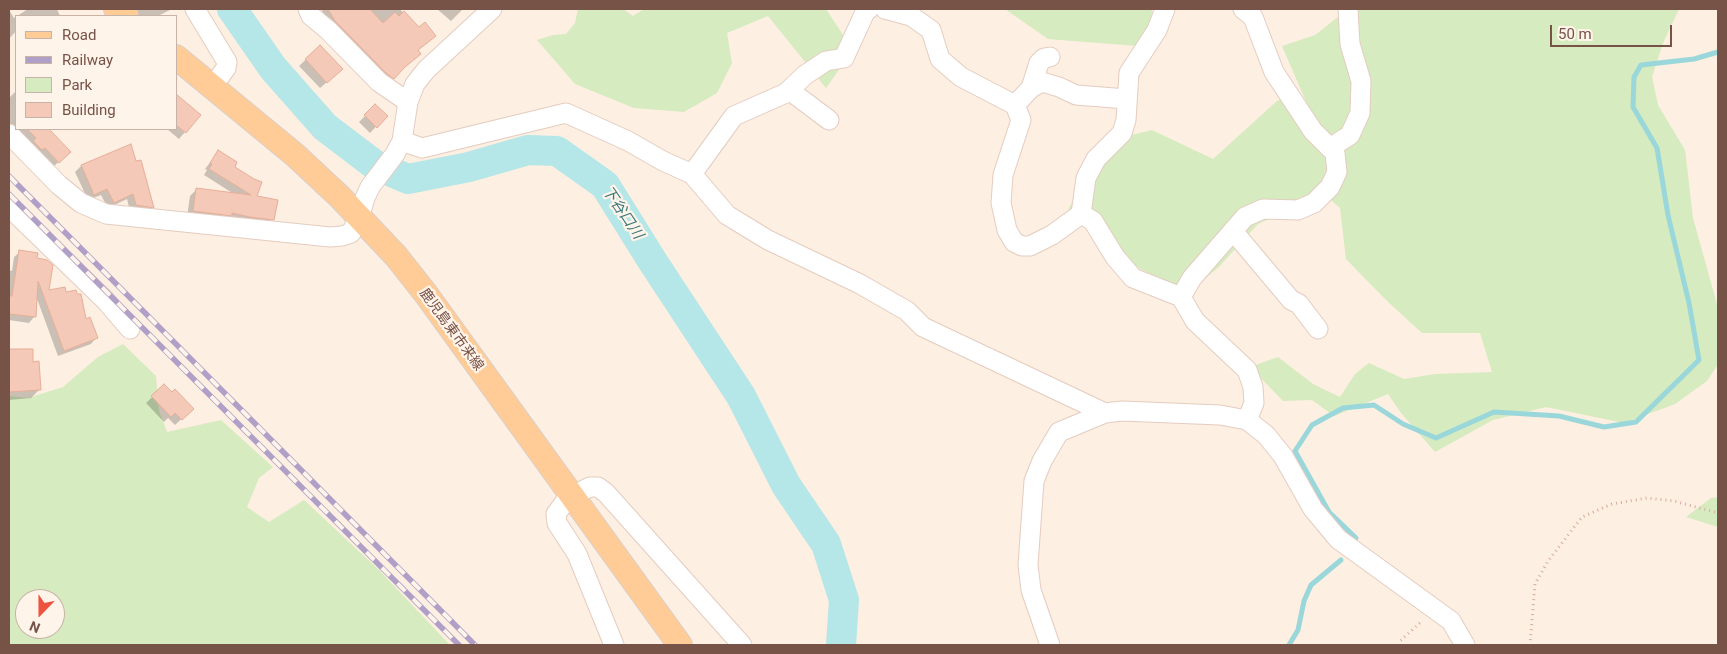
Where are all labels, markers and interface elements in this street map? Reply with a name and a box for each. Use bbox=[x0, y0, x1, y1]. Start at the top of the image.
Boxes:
legend bbox=[15, 15, 178, 130]
scale bar bbox=[1552, 15, 1674, 47]
text: 50 m bbox=[1558, 25, 1592, 43]
text: Road bbox=[62, 26, 96, 44]
text: Railway bbox=[62, 51, 113, 69]
text: Park bbox=[62, 76, 92, 94]
text: Building bbox=[62, 101, 116, 119]
water label: 下谷口川 bbox=[598, 183, 646, 243]
street label: 鹿児島東市来線 bbox=[415, 285, 487, 375]
north arrow bbox=[15, 589, 65, 639]
text: N bbox=[27, 618, 42, 636]

